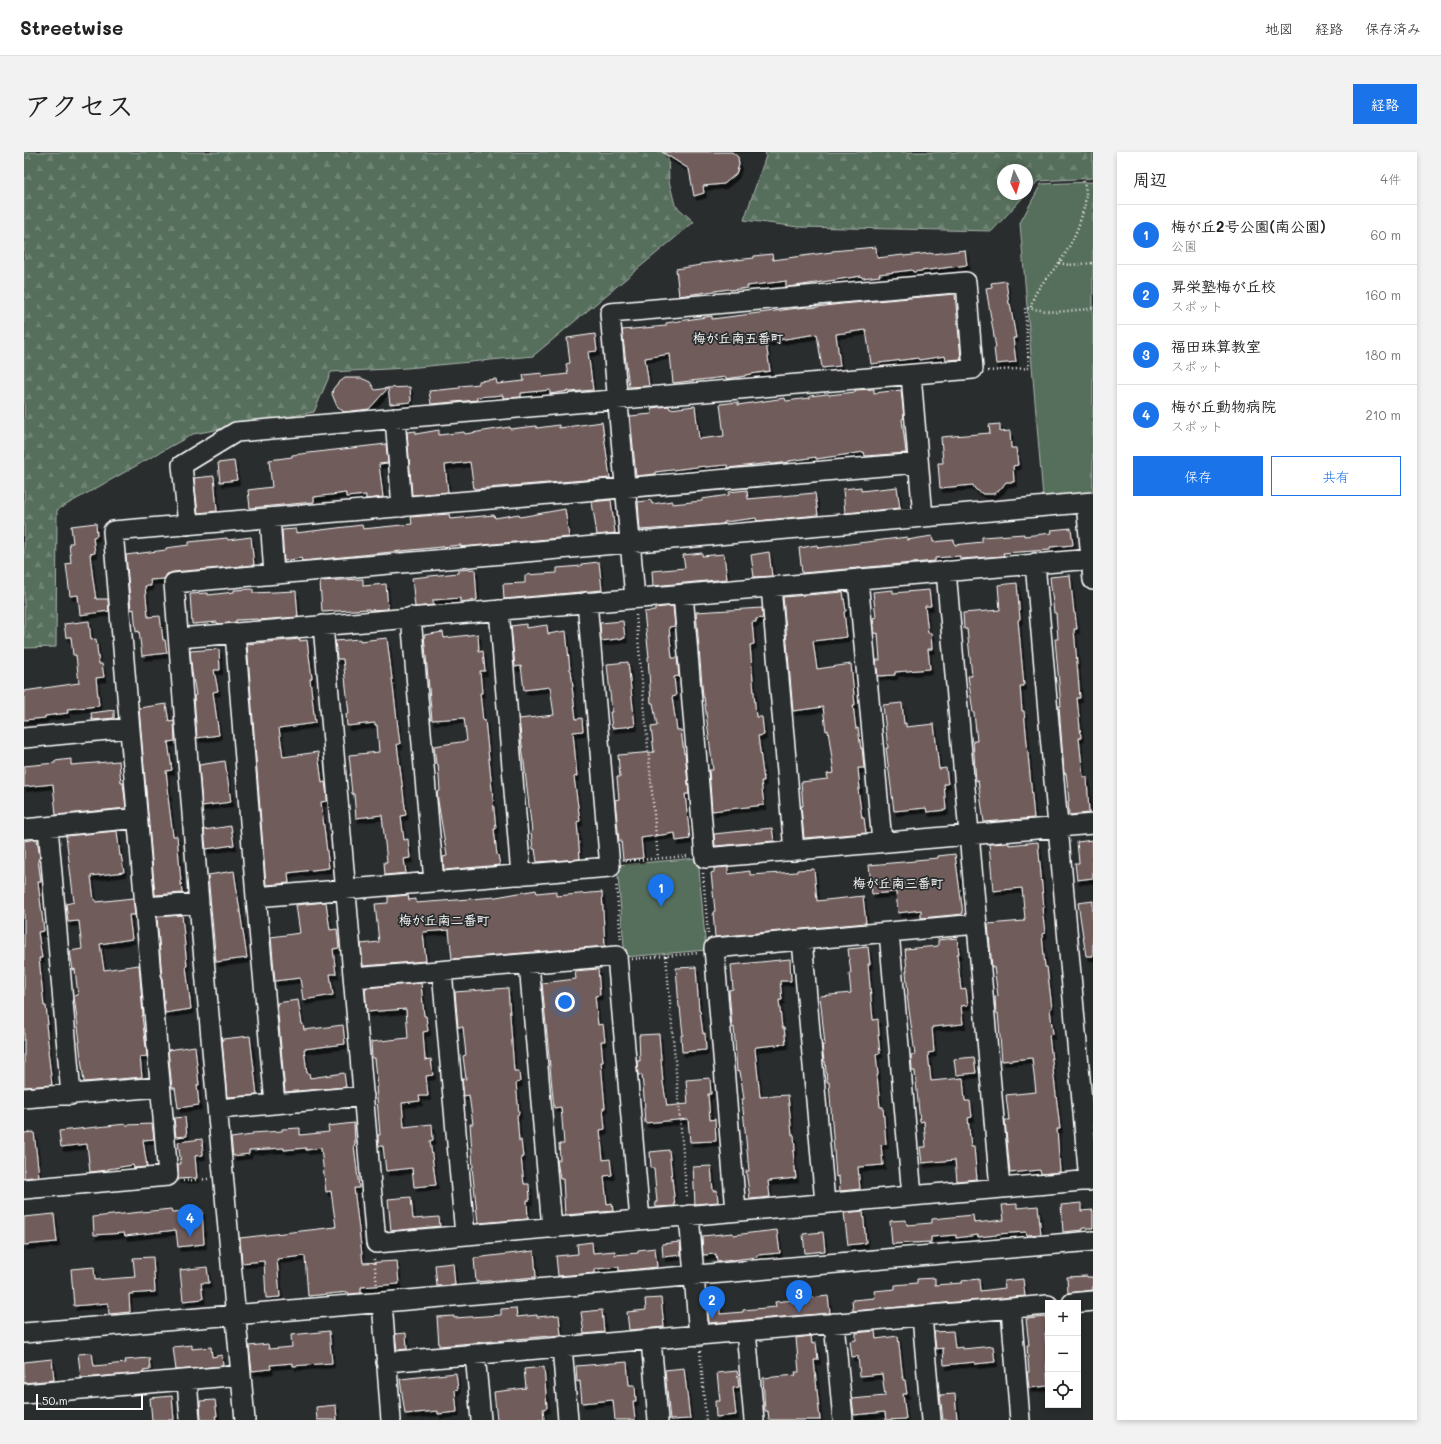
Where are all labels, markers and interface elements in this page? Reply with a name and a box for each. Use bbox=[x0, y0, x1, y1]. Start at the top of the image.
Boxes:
text: Streetwise bbox=[20, 15, 123, 40]
text: 地図 bbox=[1265, 19, 1293, 38]
text: 経路 bbox=[1315, 19, 1343, 38]
text: 保存済み bbox=[1365, 19, 1421, 38]
button: 経路 bbox=[1353, 84, 1417, 124]
text: アクセス bbox=[24, 87, 134, 123]
north arrow bbox=[997, 164, 1033, 200]
text: 周辺 bbox=[1133, 168, 1167, 190]
text: 4件 bbox=[1380, 170, 1401, 187]
text: 梅が丘2号公園(南公園) bbox=[1171, 216, 1326, 236]
text: 1 bbox=[1143, 226, 1149, 243]
text: 60 m bbox=[1371, 226, 1401, 243]
text: 公園 bbox=[1171, 237, 1197, 254]
text: 昇栄塾梅が丘校 bbox=[1171, 276, 1276, 296]
text: 2 bbox=[1142, 286, 1150, 303]
text: 160 m bbox=[1365, 286, 1401, 303]
text: スポット bbox=[1171, 297, 1223, 314]
district label: 梅が丘南五番町 bbox=[692, 329, 784, 346]
text: 福田珠算教室 bbox=[1171, 336, 1261, 356]
text: 3 bbox=[1142, 346, 1150, 363]
text: 180 m bbox=[1365, 346, 1401, 363]
text: スポット bbox=[1171, 357, 1223, 374]
text: 梅が丘動物病院 bbox=[1171, 396, 1276, 416]
text: 4 bbox=[1142, 406, 1150, 423]
text: 210 m bbox=[1365, 406, 1401, 423]
text: スポット bbox=[1171, 417, 1223, 434]
button: 保存 bbox=[1133, 456, 1263, 496]
button: 共有 bbox=[1271, 456, 1401, 496]
pin: 1 bbox=[648, 874, 674, 907]
district label: 梅が丘南三番町 bbox=[852, 874, 944, 891]
district label: 梅が丘南二番町 bbox=[398, 911, 490, 928]
your location bbox=[555, 992, 575, 1012]
pin: 4 bbox=[177, 1204, 203, 1237]
pin: 3 bbox=[786, 1280, 812, 1313]
pin: 2 bbox=[699, 1286, 725, 1319]
map controls bbox=[1045, 1300, 1081, 1408]
button: + bbox=[1045, 1300, 1081, 1336]
button: − bbox=[1045, 1336, 1081, 1372]
button: locate bbox=[1045, 1372, 1081, 1408]
scale bar bbox=[36, 1392, 143, 1411]
text: 50 m bbox=[42, 1393, 68, 1408]

